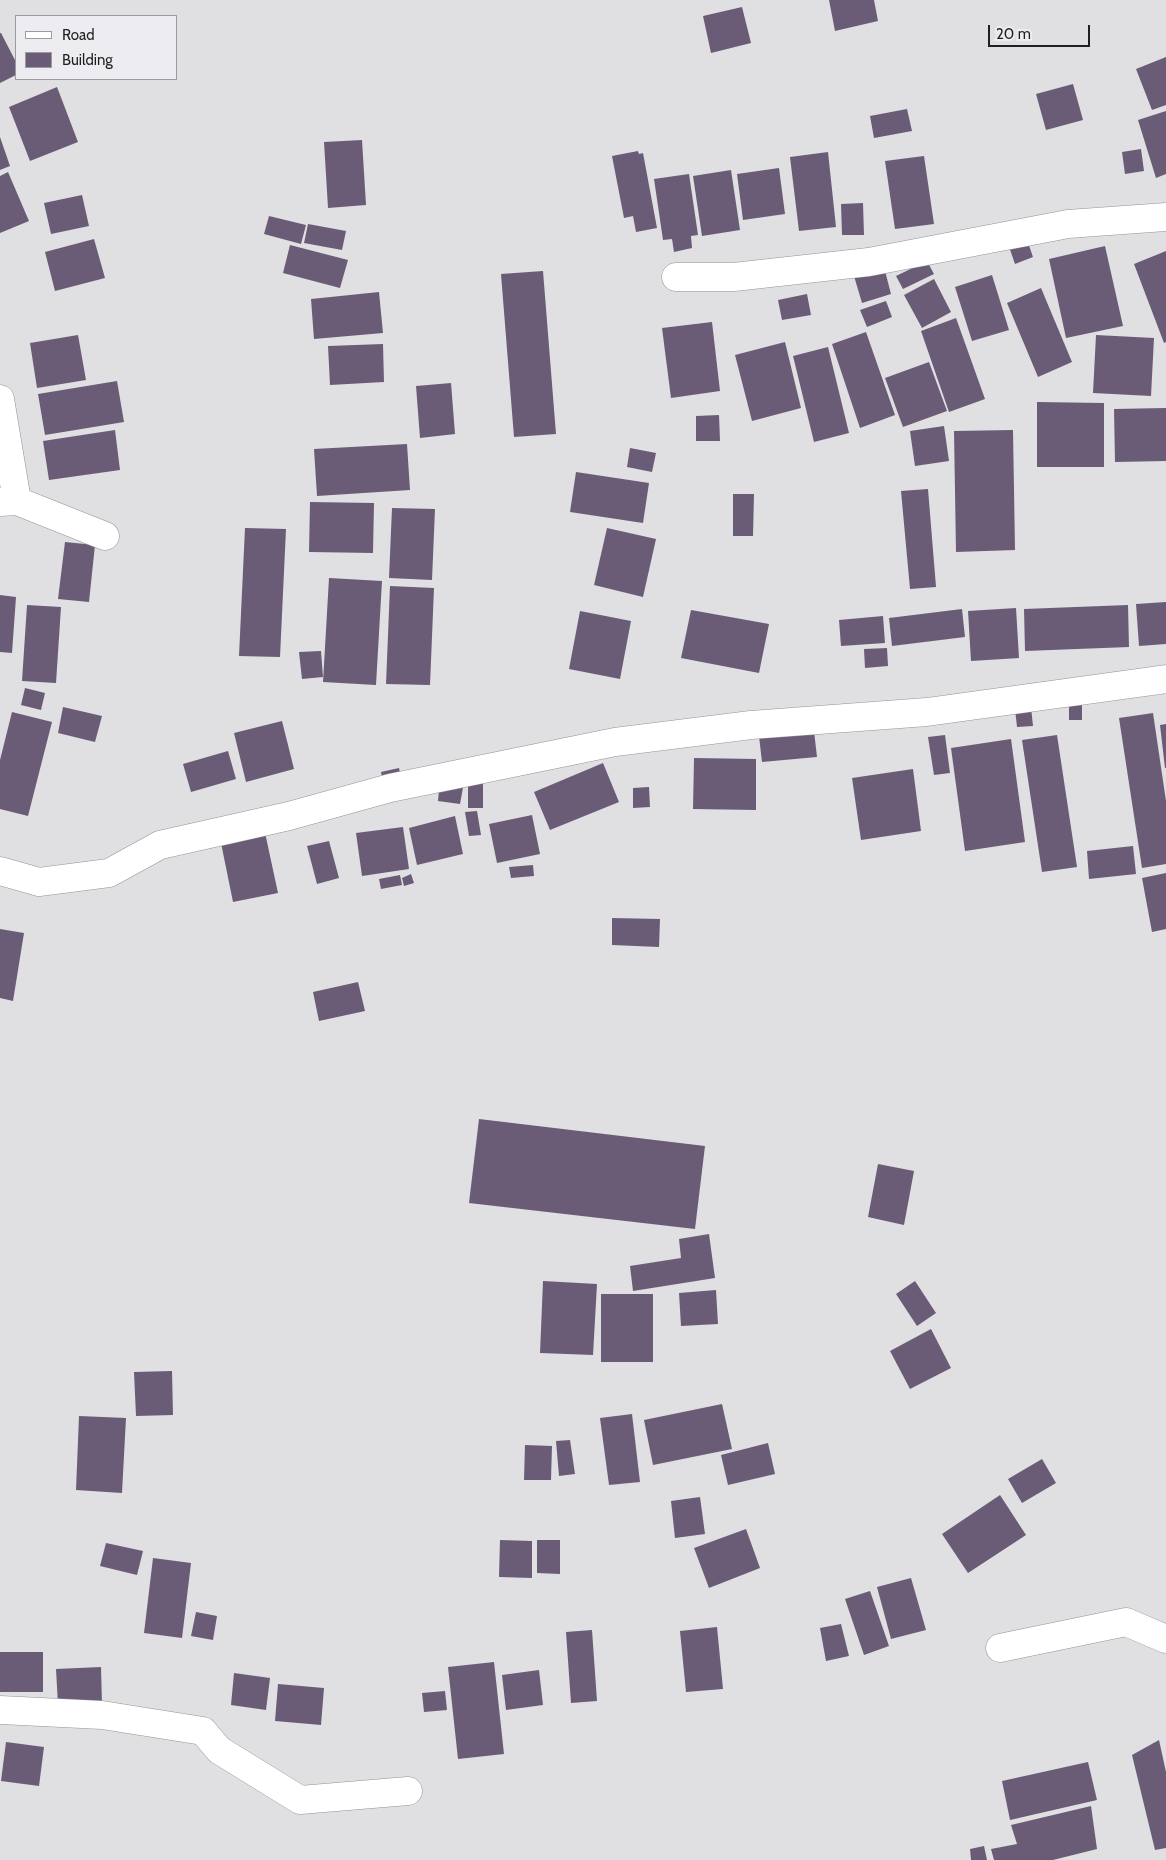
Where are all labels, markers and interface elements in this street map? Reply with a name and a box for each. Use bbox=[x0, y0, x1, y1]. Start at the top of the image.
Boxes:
legend bbox=[15, 15, 178, 80]
scale bar bbox=[991, 15, 1094, 47]
text: 20 m bbox=[996, 25, 1031, 43]
text: Road bbox=[62, 26, 95, 44]
text: Building bbox=[62, 51, 113, 69]

